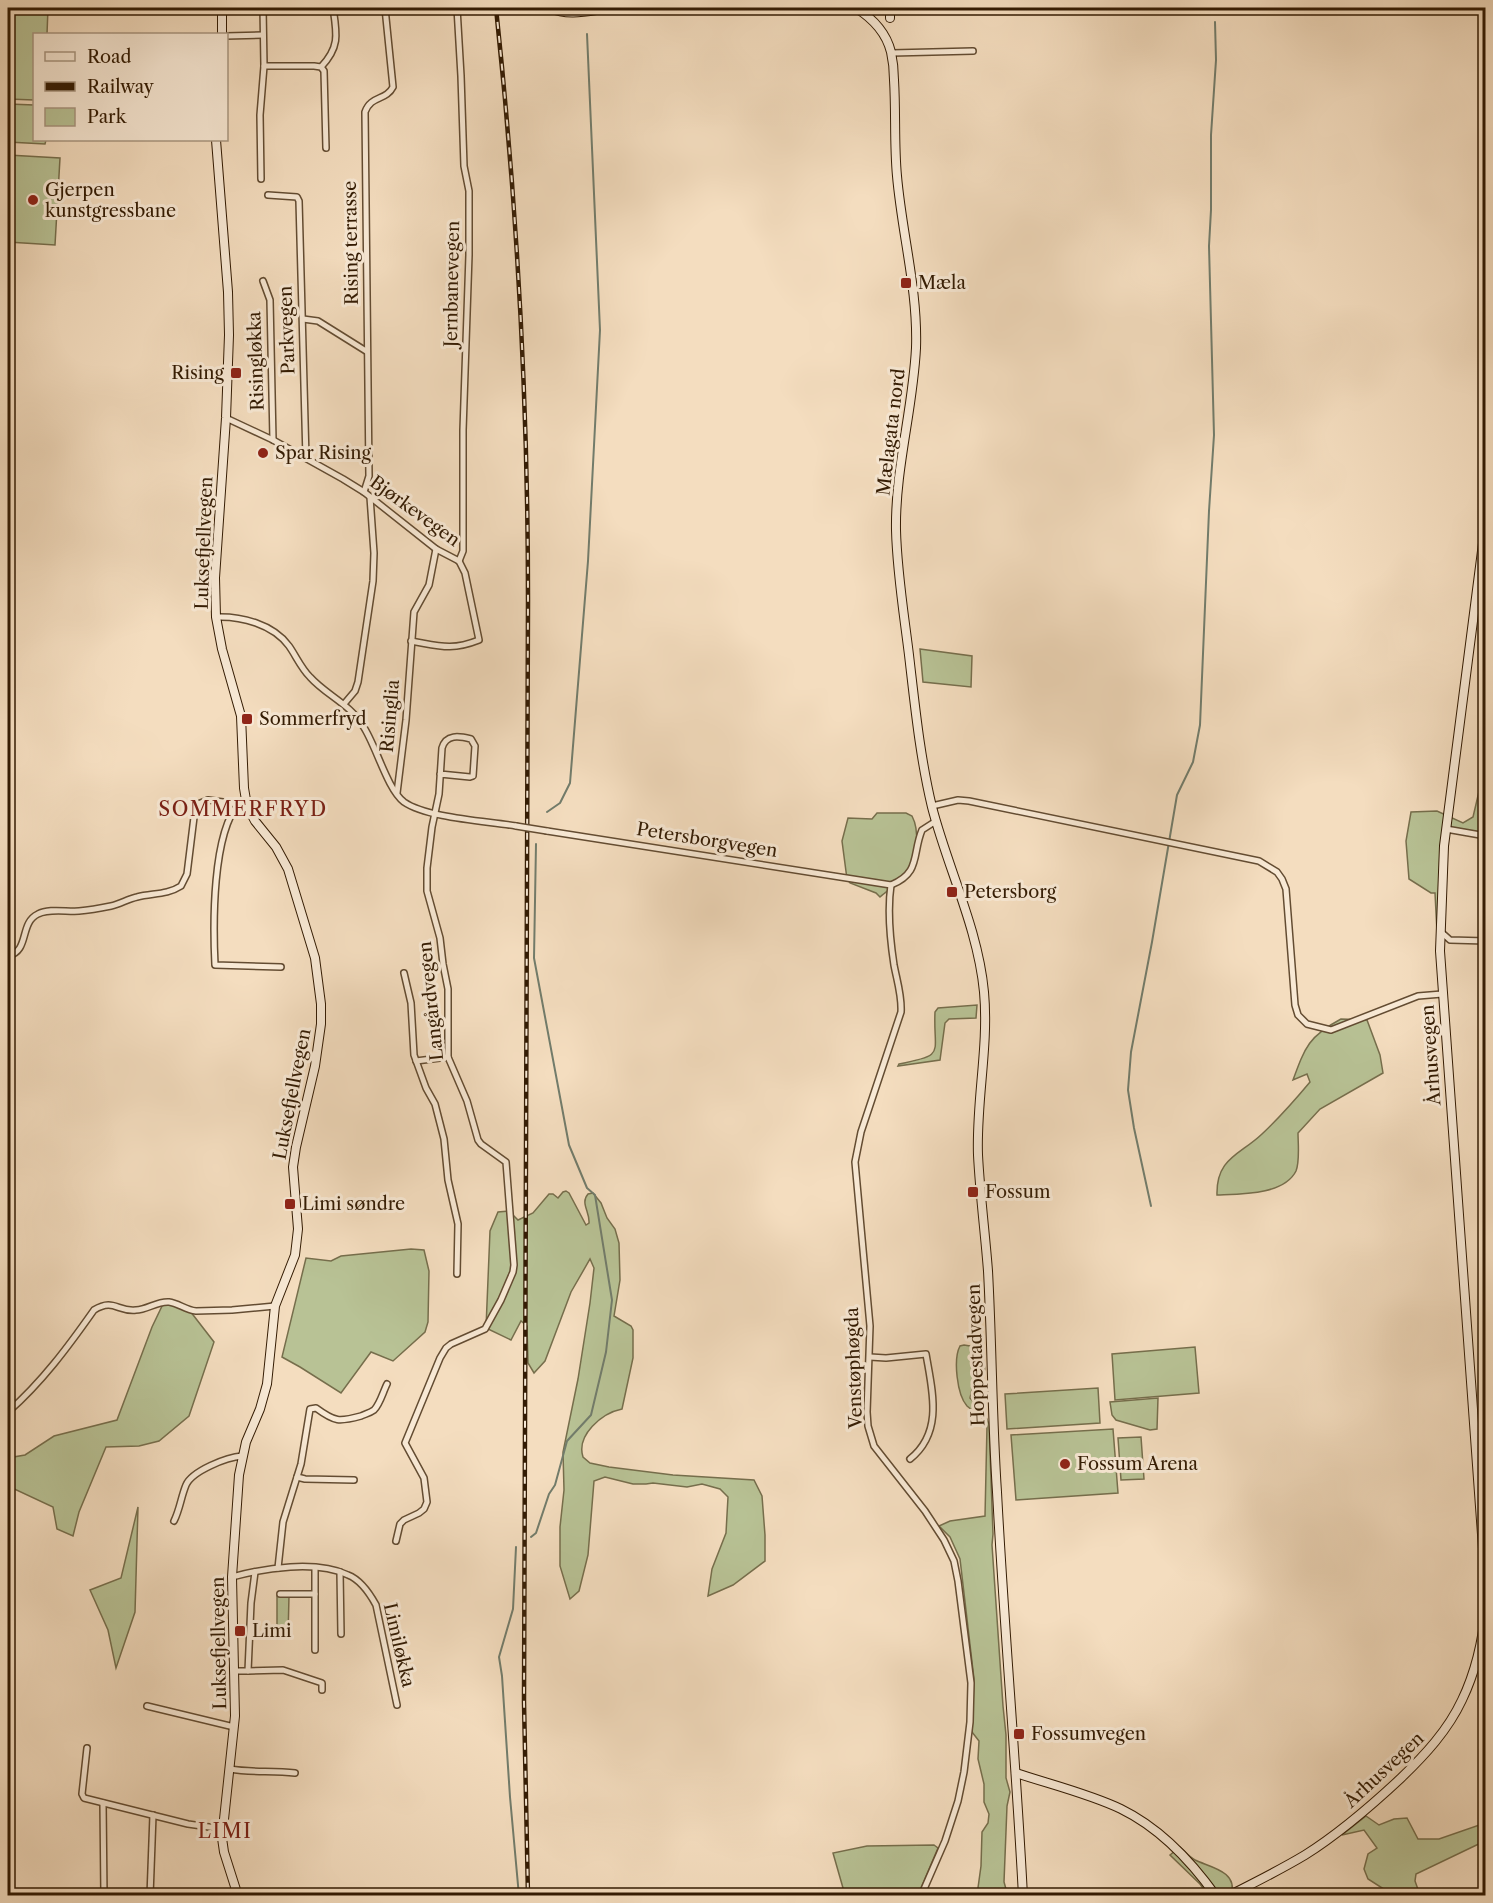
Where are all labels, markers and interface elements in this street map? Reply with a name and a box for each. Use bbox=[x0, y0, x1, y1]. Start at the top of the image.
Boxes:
legend bbox=[33, 33, 228, 141]
text: Road bbox=[87, 46, 132, 68]
text: Railway bbox=[87, 76, 155, 98]
text: Park bbox=[87, 106, 128, 128]
place label: Gjerpen kunstgressbane bbox=[45, 179, 176, 222]
street label: Rising terrasse bbox=[339, 181, 363, 305]
marker: Gjerpen kunstgressbane bbox=[26, 193, 40, 207]
street label: Jernbanevegen bbox=[440, 221, 464, 350]
place label: Mæla bbox=[918, 272, 966, 294]
marker: Mæla bbox=[899, 276, 913, 290]
street label: Parkvegen bbox=[274, 285, 300, 375]
street label: Risingløkka bbox=[243, 311, 269, 411]
place label: Rising bbox=[171, 362, 224, 384]
marker: Rising bbox=[229, 366, 243, 380]
street label: Mælagata nord bbox=[872, 367, 910, 497]
place label: Spar Rising bbox=[275, 442, 372, 464]
marker: Spar Rising bbox=[256, 446, 270, 460]
street label: Bjørkevegen bbox=[366, 471, 464, 551]
street label: Luksefjellvegen bbox=[191, 476, 217, 610]
street label: Risinglia bbox=[376, 678, 404, 753]
place label: Sommerfryd bbox=[259, 708, 367, 730]
marker: Sommerfryd bbox=[240, 712, 254, 726]
district label: SOMMERFRYD bbox=[158, 797, 328, 821]
street label: Petersborgvegen bbox=[635, 818, 779, 862]
place label: Petersborg bbox=[964, 881, 1057, 903]
marker: Petersborg bbox=[945, 885, 959, 899]
street label: Langårdvegen bbox=[414, 940, 448, 1062]
street label: Århusvegen bbox=[1416, 1004, 1446, 1107]
street label: Luksefjellvegen bbox=[269, 1027, 315, 1161]
place label: Fossum bbox=[985, 1181, 1051, 1203]
marker: Fossum bbox=[966, 1185, 980, 1199]
place label: Limi søndre bbox=[302, 1193, 405, 1215]
marker: Limi søndre bbox=[283, 1197, 297, 1211]
street label: Hoppestadvegen bbox=[963, 1283, 989, 1427]
street label: Venstøphøgda bbox=[841, 1306, 867, 1430]
place label: Fossum Arena bbox=[1077, 1453, 1199, 1475]
marker: Fossum Arena bbox=[1058, 1457, 1072, 1471]
street label: Luksefjellvegen bbox=[207, 1576, 231, 1710]
street label: Limiløkka bbox=[379, 1601, 420, 1690]
place label: Limi bbox=[252, 1620, 292, 1642]
marker: Limi bbox=[233, 1624, 247, 1638]
place label: Fossumvegen bbox=[1031, 1723, 1146, 1745]
marker: Fossumvegen bbox=[1012, 1727, 1026, 1741]
street label: Århusvegen bbox=[1338, 1727, 1428, 1813]
district label: LIMI bbox=[198, 1819, 252, 1843]

